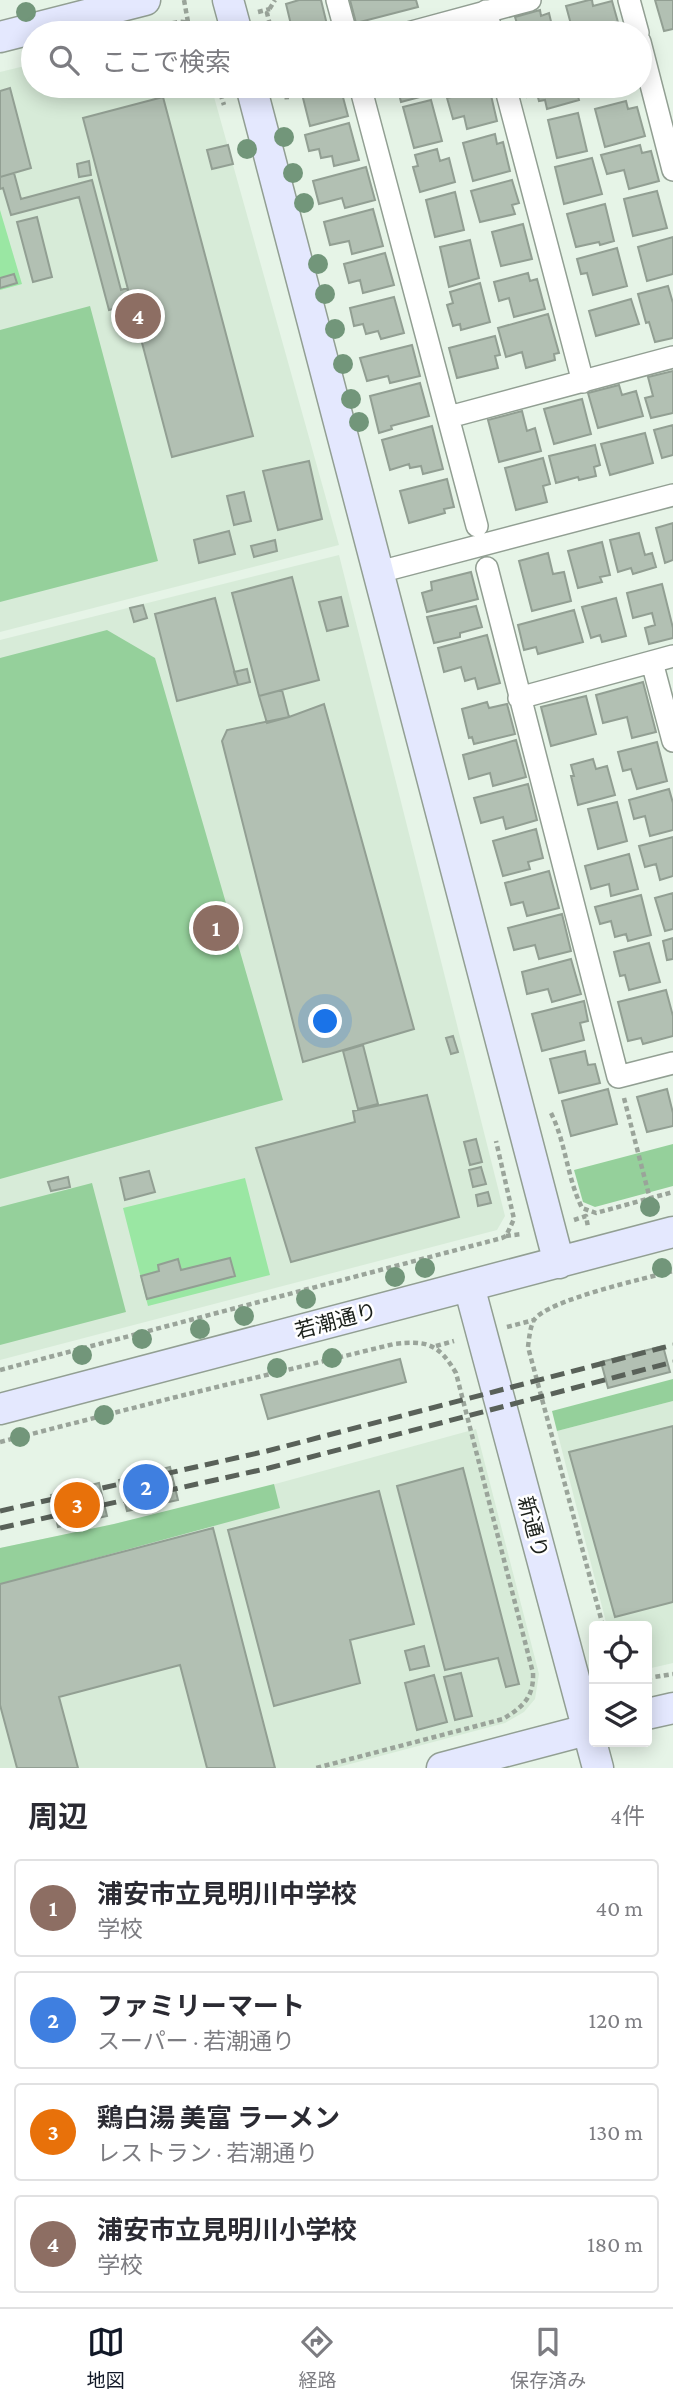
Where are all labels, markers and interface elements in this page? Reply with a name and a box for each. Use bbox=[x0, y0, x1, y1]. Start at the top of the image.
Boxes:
search box bbox=[21, 21, 652, 98]
icon: search bbox=[45, 41, 83, 79]
text: ここで検索 bbox=[101, 48, 231, 77]
pin: 4 bbox=[115, 290, 161, 342]
pin: 1 bbox=[193, 902, 239, 954]
your location bbox=[308, 1004, 342, 1038]
street label: 若潮通り bbox=[292, 1299, 380, 1343]
pin: 2 bbox=[123, 1461, 169, 1513]
pin: 3 bbox=[54, 1479, 100, 1531]
street label: 新通り bbox=[513, 1493, 553, 1561]
map controls bbox=[589, 1621, 652, 1747]
button: locate bbox=[589, 1621, 652, 1684]
button: layers bbox=[589, 1684, 652, 1747]
text: 周辺 bbox=[28, 1800, 88, 1833]
text: 4件 bbox=[610, 1803, 645, 1829]
text: 浦安市立見明川中学校 bbox=[97, 1880, 357, 1909]
text: 1 bbox=[49, 1895, 57, 1921]
text: 40 m bbox=[595, 1895, 643, 1921]
text: 学校 bbox=[97, 1916, 143, 1942]
text: ファミリーマート bbox=[97, 1992, 305, 2021]
text: 2 bbox=[47, 2007, 59, 2033]
text: 120 m bbox=[589, 2007, 643, 2033]
text: スーパー · 若潮通り bbox=[97, 2028, 295, 2054]
text: 鶏白湯 美富 ラーメン bbox=[97, 2104, 340, 2133]
text: 3 bbox=[47, 2119, 59, 2145]
text: 130 m bbox=[589, 2119, 643, 2145]
text: レストラン · 若潮通り bbox=[97, 2140, 318, 2166]
text: 浦安市立見明川小学校 bbox=[97, 2216, 357, 2245]
text: 4 bbox=[47, 2231, 59, 2257]
text: 180 m bbox=[587, 2231, 643, 2257]
text: 学校 bbox=[97, 2252, 143, 2278]
tab: 地図 bbox=[87, 2323, 125, 2392]
tab: 経路 bbox=[298, 2323, 336, 2392]
tab: 保存済み bbox=[510, 2323, 586, 2392]

